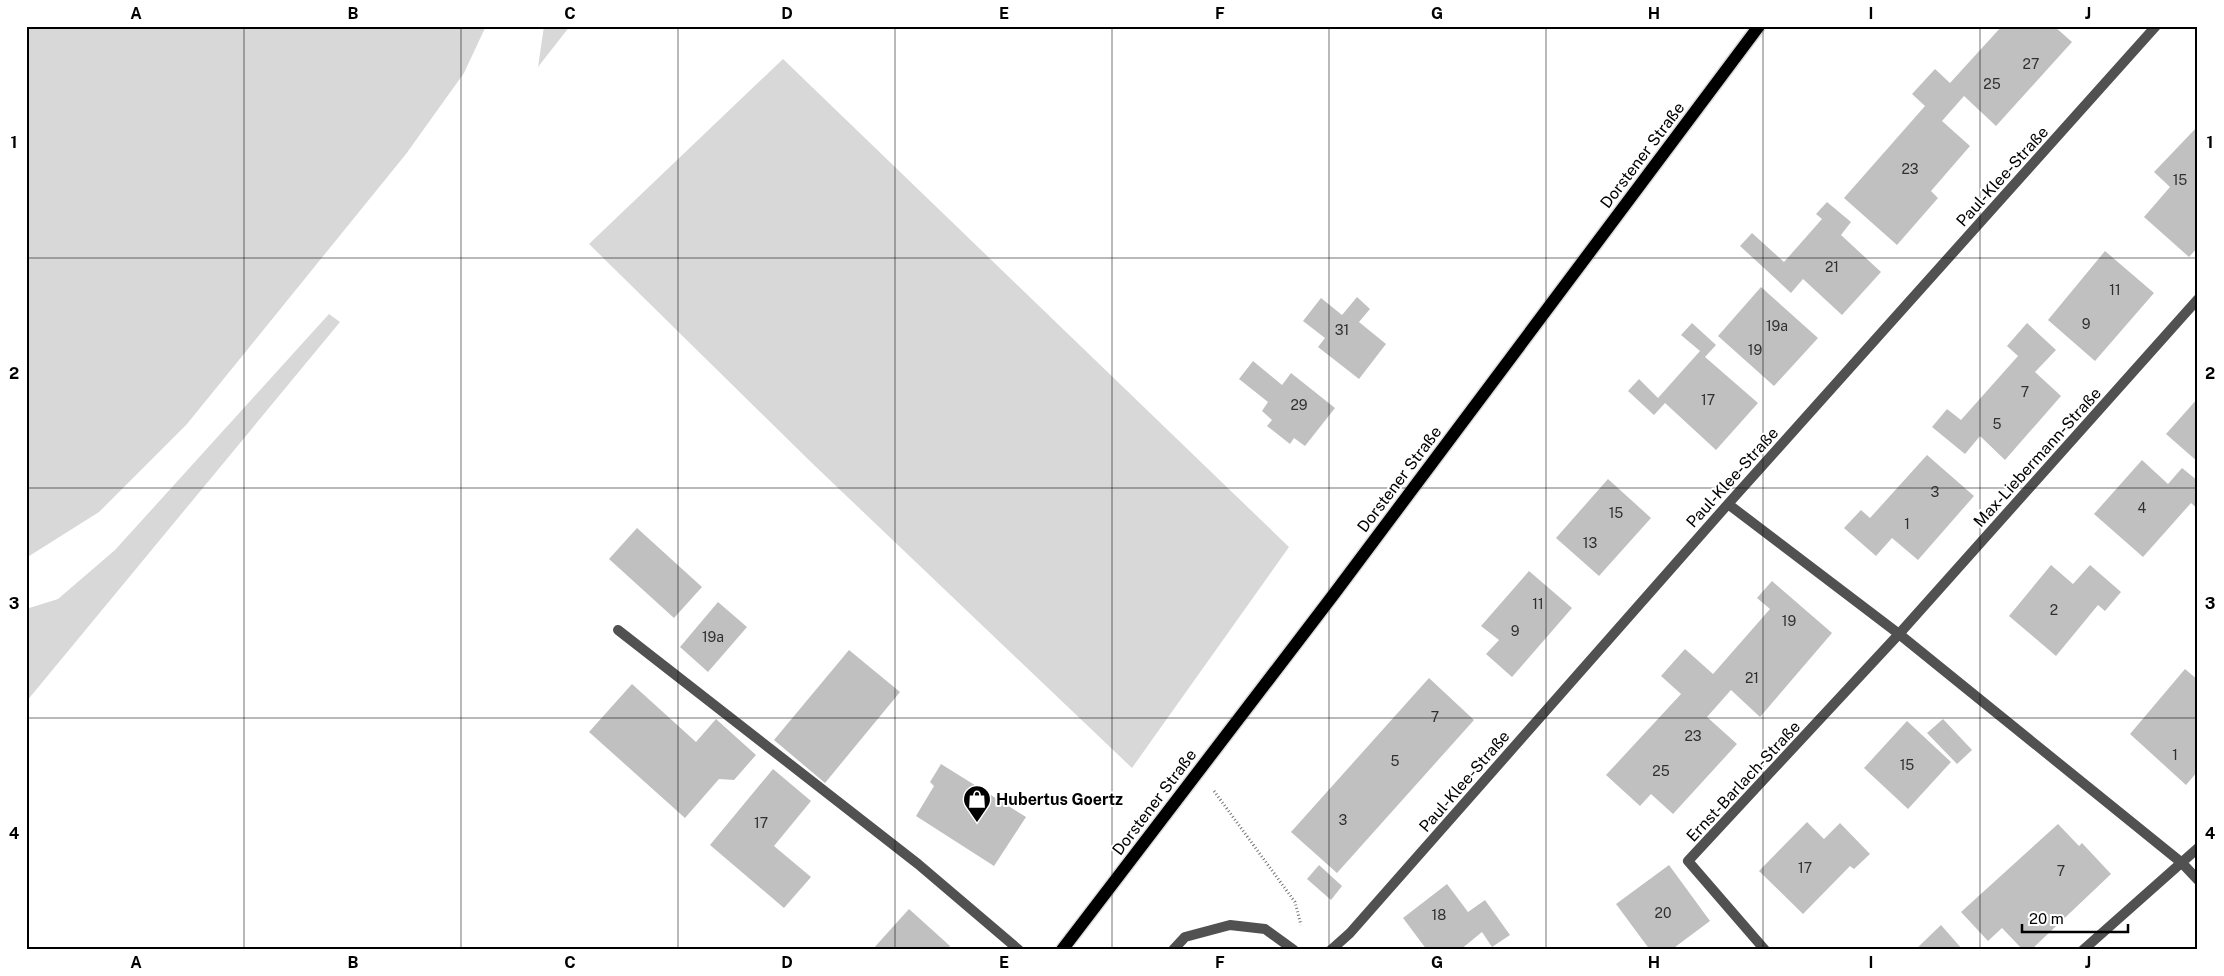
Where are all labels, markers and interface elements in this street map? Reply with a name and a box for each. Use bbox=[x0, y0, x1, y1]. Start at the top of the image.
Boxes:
text: A bbox=[130, 4, 142, 23]
text: B bbox=[348, 4, 359, 23]
text: C bbox=[564, 4, 576, 23]
text: D bbox=[781, 4, 793, 23]
text: E bbox=[999, 4, 1009, 23]
text: F bbox=[1215, 4, 1225, 23]
text: G bbox=[1431, 4, 1443, 23]
text: H bbox=[1648, 4, 1660, 23]
text: I bbox=[1869, 4, 1873, 23]
text: J bbox=[2085, 4, 2091, 23]
house number: 27 bbox=[2023, 56, 2039, 72]
house number: 25 bbox=[1983, 76, 2001, 92]
street label: Dorstener Straße bbox=[1596, 99, 1688, 212]
street label: Paul-Klee-Straße bbox=[1952, 122, 2052, 230]
text: 1 bbox=[11, 133, 17, 152]
text: 1 bbox=[2207, 133, 2213, 152]
house number: 23 bbox=[1901, 161, 1919, 177]
house number: 15 bbox=[2173, 172, 2187, 188]
house number: 21 bbox=[1825, 259, 1839, 275]
house number: 11 bbox=[2109, 282, 2121, 298]
house number: 9 bbox=[2082, 316, 2091, 332]
house number: 19a bbox=[1766, 318, 1788, 334]
house number: 31 bbox=[1335, 322, 1349, 338]
house number: 19 bbox=[1748, 342, 1762, 358]
text: 2 bbox=[9, 364, 19, 383]
text: 2 bbox=[2205, 364, 2215, 383]
street label: Max-Liebermann-Straße bbox=[1970, 384, 2105, 531]
house number: 7 bbox=[2021, 384, 2029, 400]
house number: 17 bbox=[1701, 392, 1715, 408]
house number: 29 bbox=[1290, 397, 1308, 413]
house number: 5 bbox=[1993, 416, 2002, 432]
street label: Dorstener Straße bbox=[1353, 423, 1445, 536]
street label: Paul-Klee-Straße bbox=[1682, 423, 1782, 531]
house number: 3 bbox=[1931, 484, 1940, 500]
house number: 4 bbox=[2138, 500, 2147, 516]
house number: 15 bbox=[1609, 505, 1623, 521]
house number: 1 bbox=[1904, 516, 1910, 532]
house number: 13 bbox=[1583, 535, 1597, 551]
text: 3 bbox=[9, 594, 19, 613]
text: 3 bbox=[2205, 594, 2215, 613]
house number: 11 bbox=[1532, 596, 1544, 612]
house number: 2 bbox=[2050, 602, 2058, 618]
house number: 19 bbox=[1782, 613, 1796, 629]
house number: 9 bbox=[1511, 623, 1520, 639]
house number: 19a bbox=[702, 629, 724, 645]
house number: 21 bbox=[1745, 670, 1759, 686]
house number: 7 bbox=[1431, 709, 1439, 725]
street label: Ernst-Barlach-Straße bbox=[1683, 717, 1804, 846]
street label: Paul-Klee-Straße bbox=[1415, 727, 1514, 836]
house number: 23 bbox=[1684, 728, 1702, 744]
street label: Dorstener Straße bbox=[1108, 746, 1200, 859]
house number: 1 bbox=[2172, 747, 2178, 763]
house number: 5 bbox=[1391, 753, 1400, 769]
house number: 15 bbox=[1900, 757, 1914, 773]
house number: 25 bbox=[1652, 763, 1670, 779]
shop icon: Hubertus Goertz bbox=[962, 784, 992, 823]
place label: Hubertus Goertz bbox=[996, 790, 1123, 809]
house number: 3 bbox=[1339, 812, 1348, 828]
house number: 17 bbox=[754, 815, 768, 831]
text: 4 bbox=[9, 824, 20, 843]
text: 4 bbox=[2205, 824, 2216, 843]
house number: 17 bbox=[1798, 860, 1812, 876]
house number: 7 bbox=[2057, 863, 2065, 879]
scale bar bbox=[2022, 901, 2128, 933]
house number: 20 bbox=[1655, 905, 1671, 921]
house number: 18 bbox=[1432, 907, 1446, 923]
text: 20 m bbox=[2029, 910, 2064, 927]
text: A bbox=[130, 953, 142, 972]
text: B bbox=[348, 953, 359, 972]
text: C bbox=[564, 953, 576, 972]
text: D bbox=[781, 953, 793, 972]
text: E bbox=[999, 953, 1009, 972]
text: F bbox=[1215, 953, 1225, 972]
text: G bbox=[1431, 953, 1443, 972]
text: H bbox=[1648, 953, 1660, 972]
text: I bbox=[1869, 953, 1873, 972]
text: J bbox=[2085, 953, 2091, 972]

